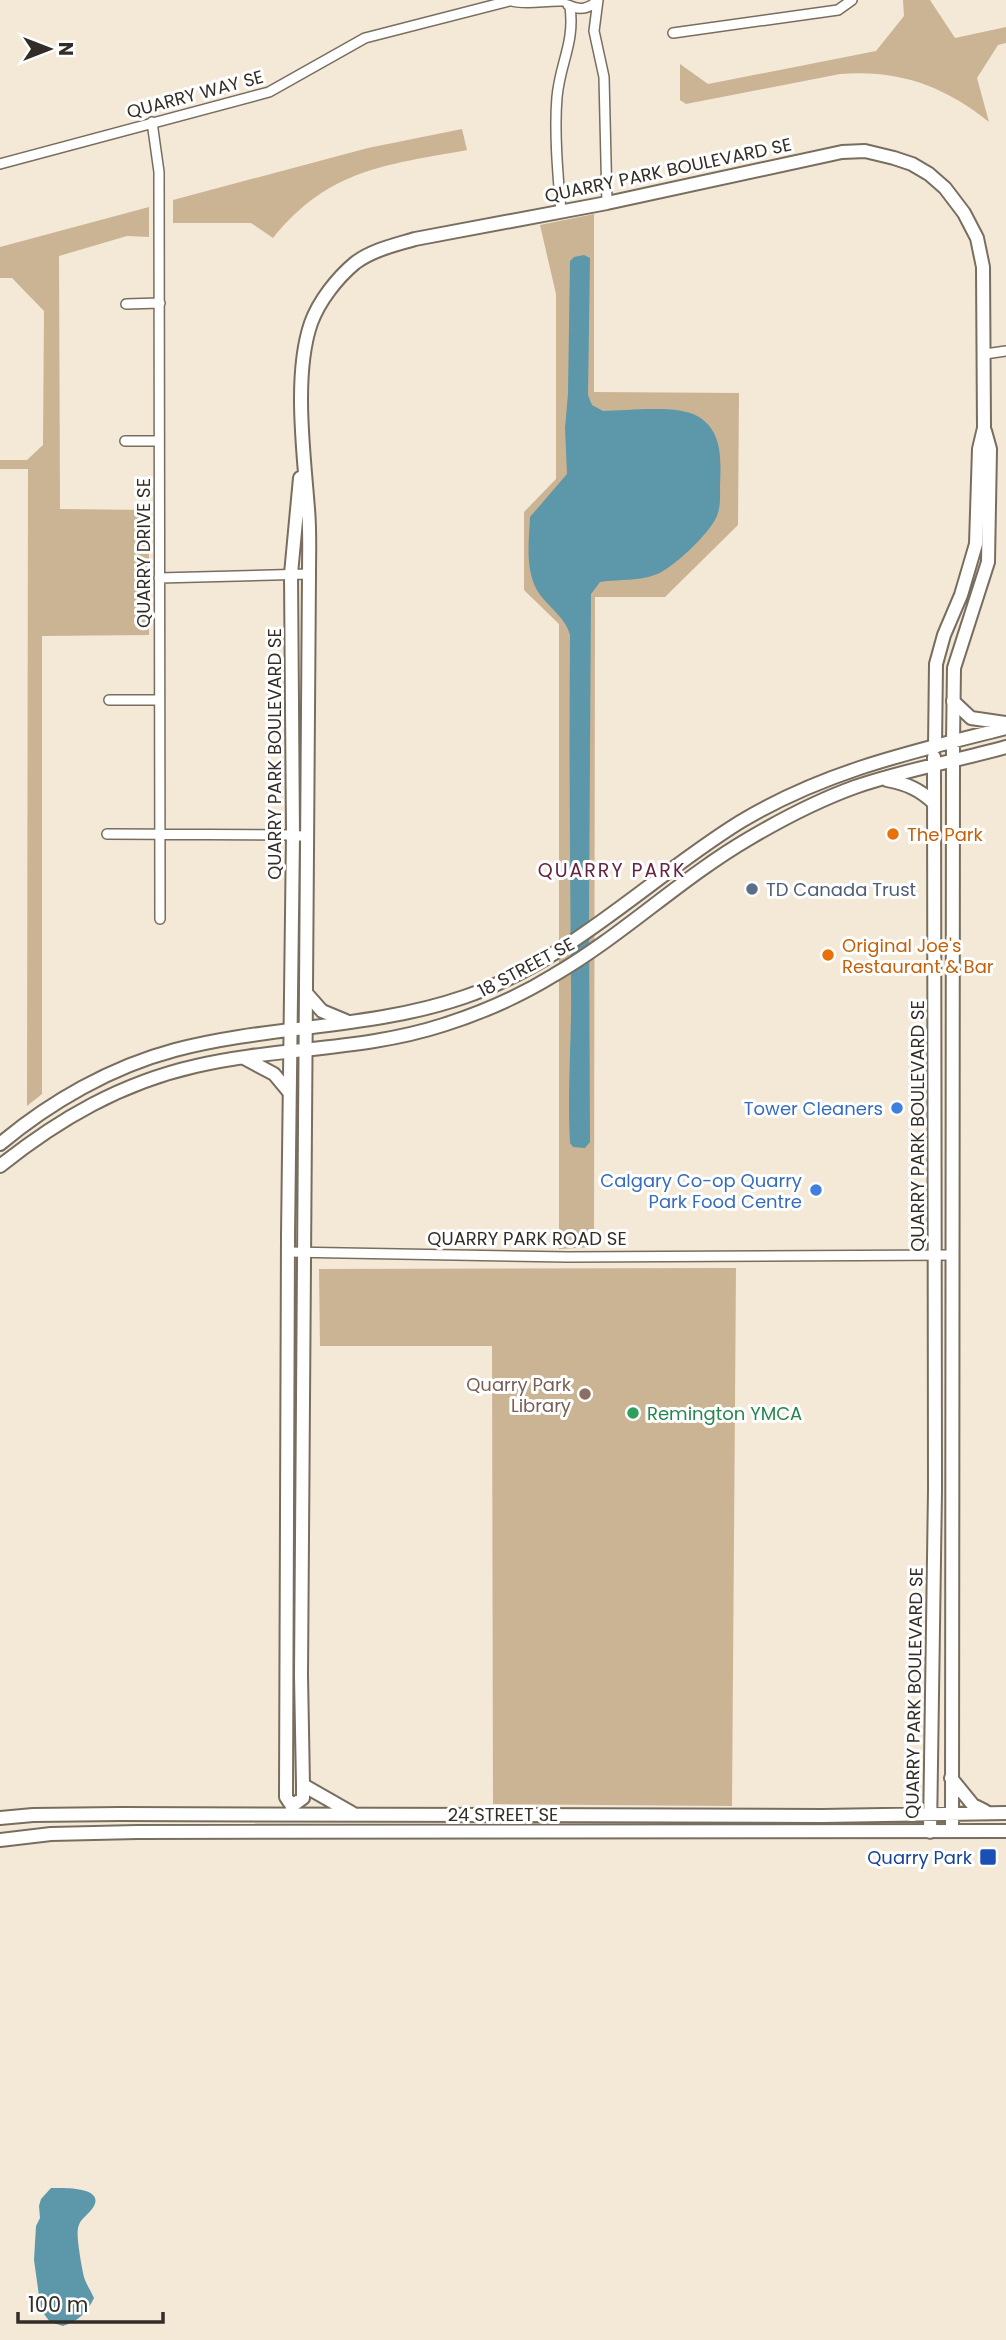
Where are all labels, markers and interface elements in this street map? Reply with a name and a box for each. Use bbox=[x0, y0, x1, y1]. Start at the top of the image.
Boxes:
north arrow bbox=[14, 14, 84, 84]
text: N bbox=[52, 42, 79, 56]
street label: QUARRY WAY SE bbox=[124, 64, 266, 124]
street label: QUARRY PARK BOULEVARD SE bbox=[542, 132, 794, 208]
street label: QUARRY DRIVE SE bbox=[131, 478, 156, 628]
street label: QUARRY PARK BOULEVARD SE bbox=[262, 628, 287, 880]
place label: The Park bbox=[907, 822, 984, 847]
marker: The Park bbox=[885, 826, 901, 842]
district label: QUARRY PARK bbox=[538, 857, 686, 884]
place label: TD Canada Trust bbox=[766, 877, 916, 902]
marker: TD Canada Trust bbox=[744, 881, 760, 897]
street label: 18 STREET SE bbox=[473, 931, 579, 1003]
place label: Original Joe's Restaurant & Bar bbox=[842, 933, 994, 979]
marker: Original Joe's Restaurant & Bar bbox=[820, 947, 836, 963]
street label: QUARRY PARK BOULEVARD SE bbox=[905, 1000, 930, 1252]
place label: Tower Cleaners bbox=[744, 1096, 883, 1121]
marker: Tower Cleaners bbox=[889, 1100, 905, 1116]
place label: Calgary Co-op Quarry Park Food Centre bbox=[600, 1168, 802, 1214]
marker: Calgary Co-op Quarry Park Food Centre bbox=[808, 1182, 824, 1198]
street label: QUARRY PARK ROAD SE bbox=[427, 1226, 627, 1251]
place label: Quarry Park Library bbox=[466, 1372, 572, 1418]
marker: Quarry Park Library bbox=[577, 1386, 593, 1402]
place label: Remington YMCA bbox=[647, 1401, 802, 1426]
marker: Remington YMCA bbox=[625, 1405, 641, 1421]
street label: QUARRY PARK BOULEVARD SE bbox=[899, 1567, 929, 1819]
street label: 24 STREET SE bbox=[448, 1802, 558, 1827]
place label: Quarry Park bbox=[867, 1845, 973, 1870]
marker: Quarry Park bbox=[978, 1847, 998, 1867]
scale bar bbox=[18, 2280, 163, 2324]
text: 100 m bbox=[28, 2290, 88, 2319]

